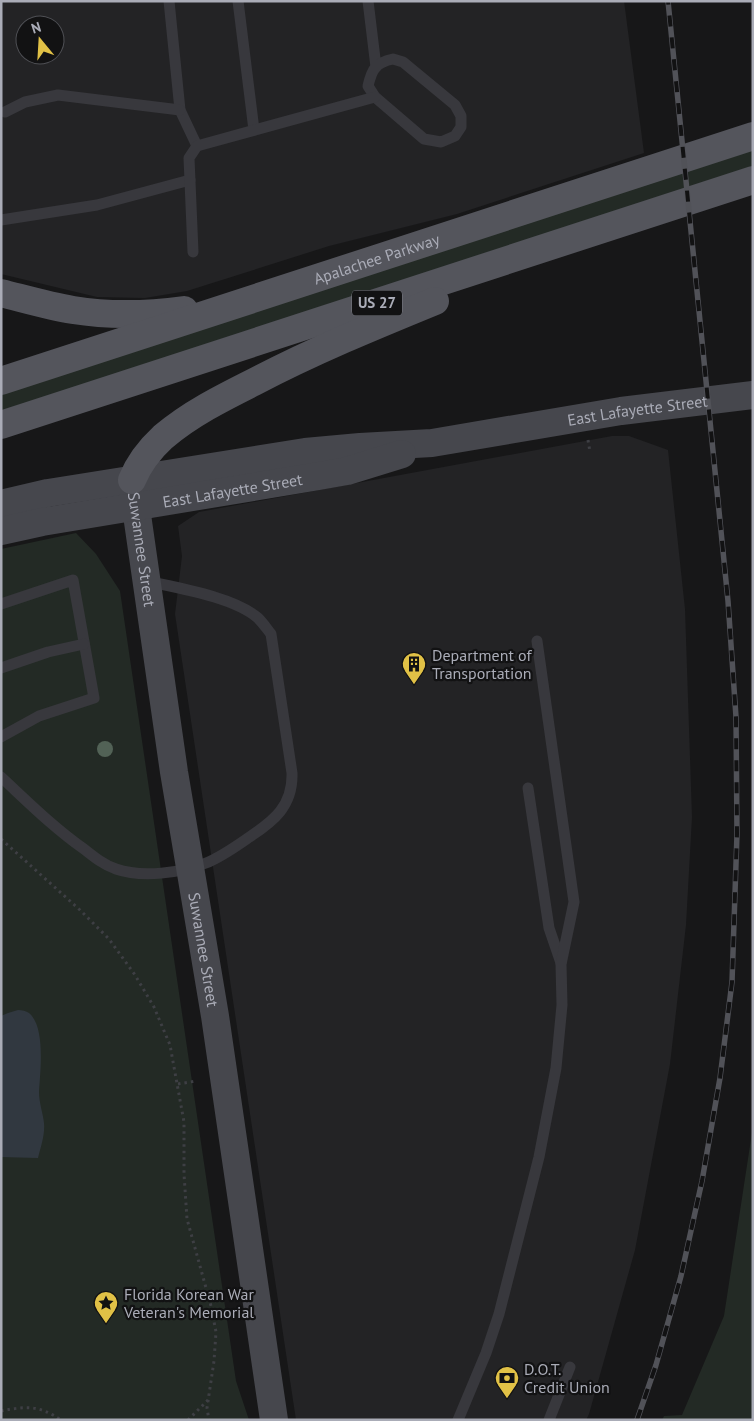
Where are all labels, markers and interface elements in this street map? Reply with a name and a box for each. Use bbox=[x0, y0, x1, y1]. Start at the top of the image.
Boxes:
north arrow bbox=[15, 15, 65, 65]
text: N bbox=[29, 18, 43, 38]
street label: Apalachee Parkway bbox=[311, 229, 443, 289]
road number: US 27 bbox=[352, 290, 402, 316]
street label: East Lafayette Street bbox=[566, 391, 709, 430]
street label: East Lafayette Street bbox=[161, 469, 304, 512]
street label: Suwannee Street bbox=[124, 491, 160, 609]
place label: Department of Transportation bbox=[432, 645, 532, 683]
building icon: Department of Transportation bbox=[401, 651, 427, 685]
street label: Suwannee Street bbox=[184, 891, 223, 1009]
place label: Florida Korean War Veteran's Memorial bbox=[123, 1284, 254, 1322]
place icon: Florida Korean War Veteran's Memorial bbox=[93, 1290, 119, 1324]
place label: D.O.T. Credit Union bbox=[524, 1359, 610, 1397]
bank icon: D.O.T. Credit Union bbox=[494, 1365, 520, 1399]

